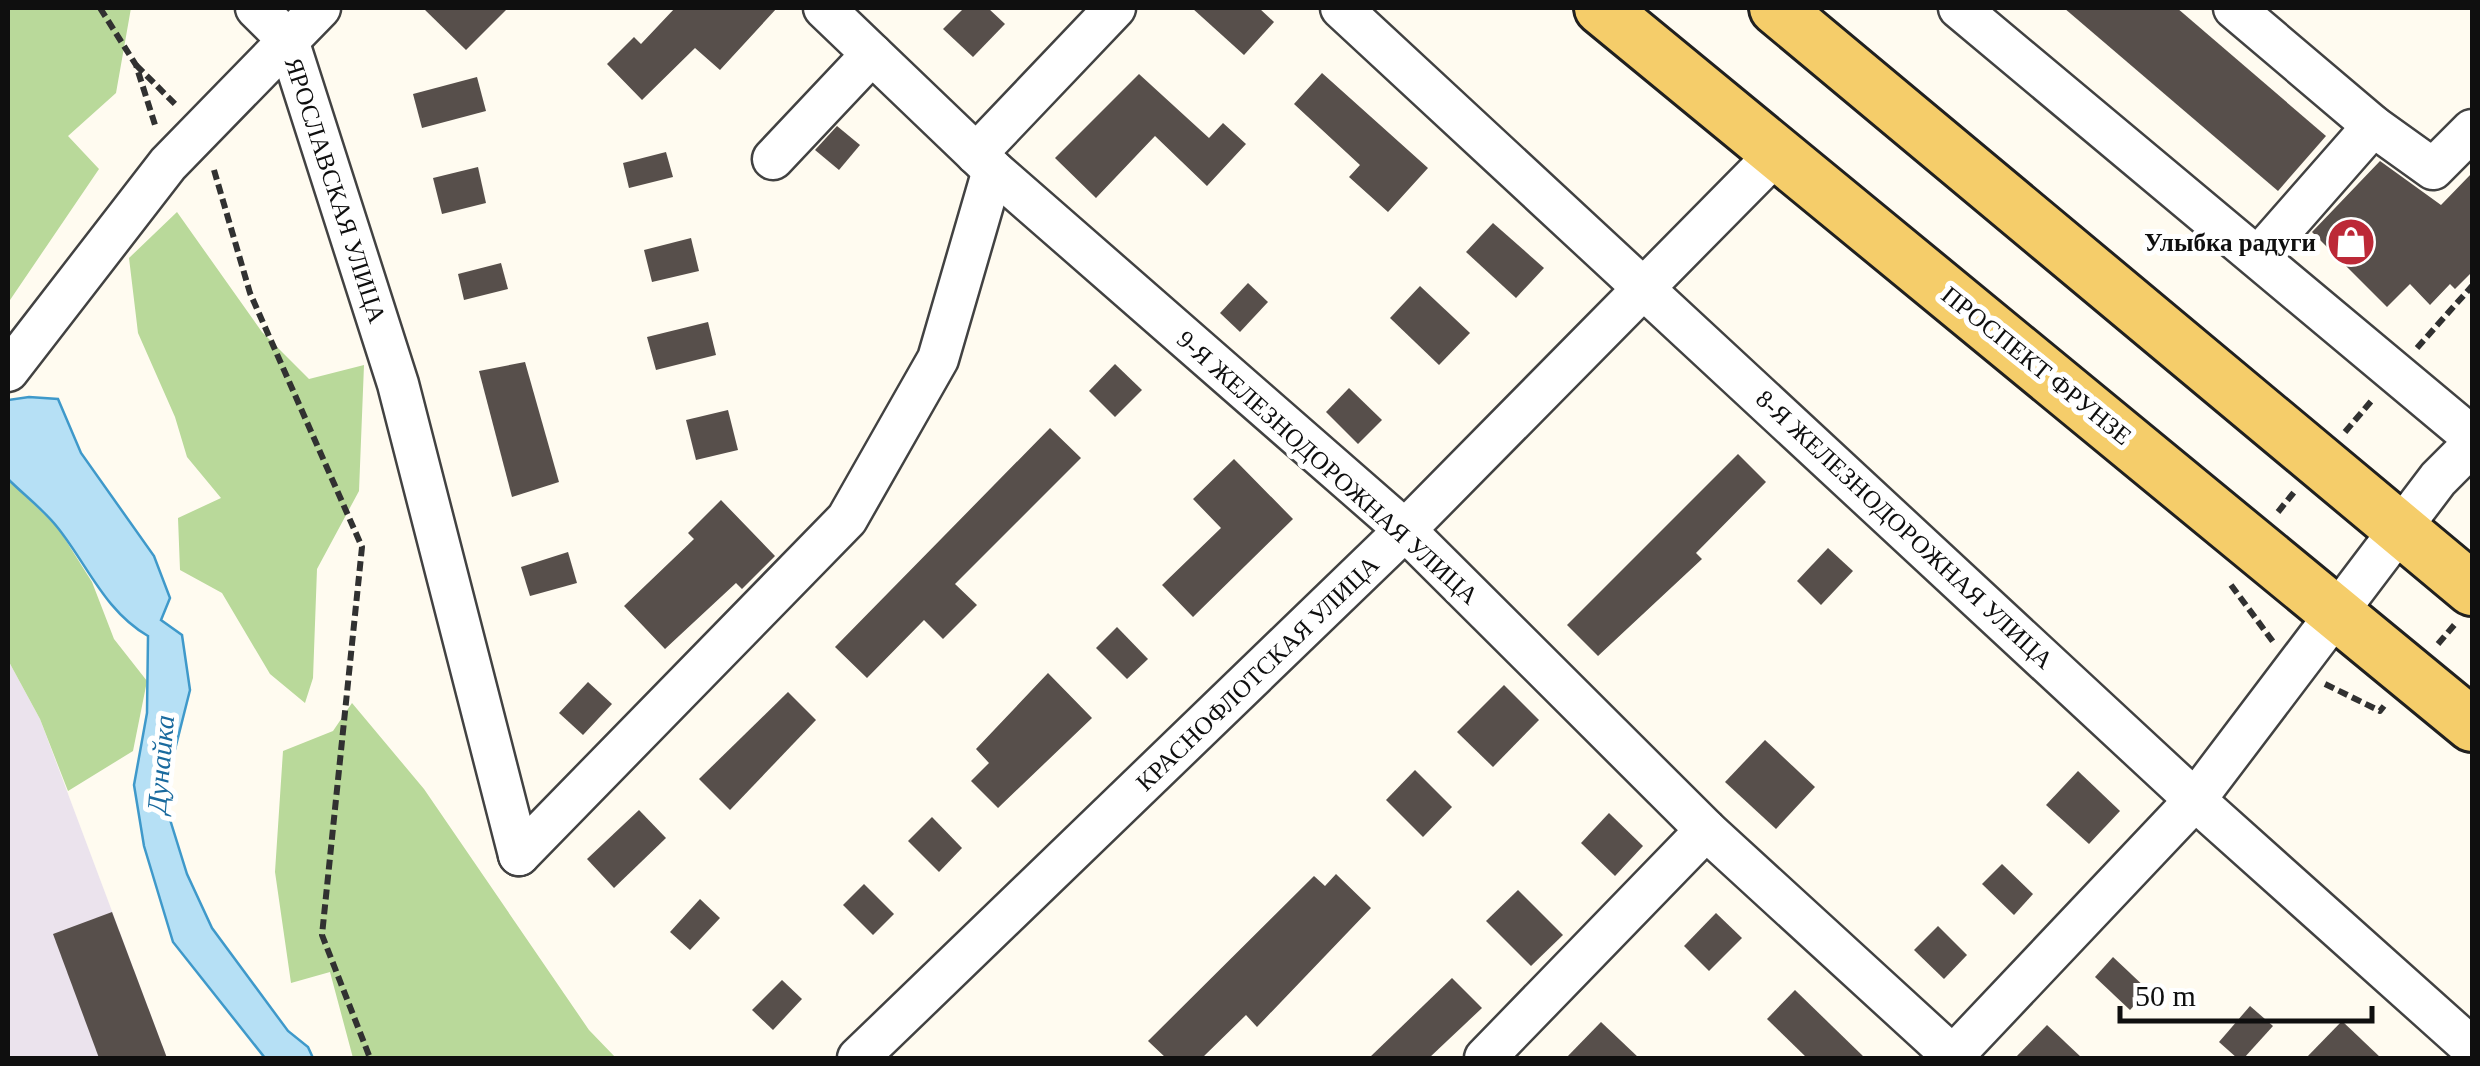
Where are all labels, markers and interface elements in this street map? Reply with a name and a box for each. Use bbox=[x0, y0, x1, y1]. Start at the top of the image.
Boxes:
street label: ЯРОСЛАВСКАЯ УЛИЦА bbox=[280, 54, 391, 326]
shop icon: Улыбка радуги bbox=[2325, 216, 2377, 268]
place label: Улыбка радуги bbox=[2144, 229, 2316, 256]
street label: ПРОСПЕКТ ФРУНЗЕ bbox=[1937, 281, 2137, 450]
street label: 9-Я ЖЕЛЕЗНОДОРОЖНАЯ УЛИЦА bbox=[1172, 325, 1484, 610]
street label: 8-Я ЖЕЛЕЗНОДОРОЖНАЯ УЛИЦА bbox=[1751, 385, 2058, 674]
street label: КРАСНОФЛОТСКАЯ УЛИЦА bbox=[1131, 551, 1384, 796]
water label: Дунайка bbox=[141, 714, 180, 817]
scale bar bbox=[2120, 961, 2372, 1023]
text: 50 m bbox=[2135, 979, 2196, 1012]

